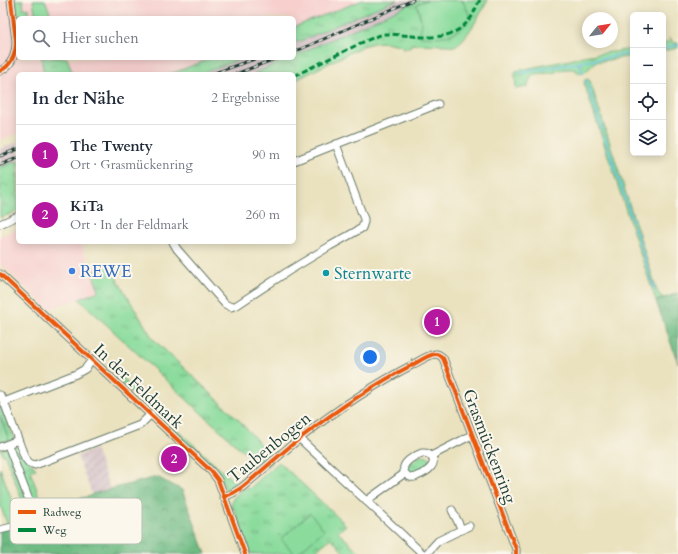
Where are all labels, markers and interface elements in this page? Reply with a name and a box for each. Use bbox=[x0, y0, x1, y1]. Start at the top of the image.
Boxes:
north arrow bbox=[582, 12, 618, 48]
map controls bbox=[630, 12, 666, 156]
button: + bbox=[630, 12, 666, 48]
search box bbox=[16, 16, 296, 60]
icon: search bbox=[30, 27, 52, 49]
text: Hier suchen bbox=[62, 28, 139, 48]
button: − bbox=[630, 48, 666, 84]
button: locate bbox=[630, 84, 666, 120]
text: In der Nähe bbox=[32, 87, 125, 110]
text: 2 Ergebnisse bbox=[211, 89, 280, 107]
button: layers bbox=[630, 120, 666, 156]
text: The Twenty bbox=[70, 136, 153, 156]
text: 1 bbox=[42, 146, 48, 164]
text: 90 m bbox=[252, 146, 280, 164]
text: Ort · Grasmückenring bbox=[70, 156, 193, 174]
text: KiTa bbox=[70, 196, 104, 216]
text: 2 bbox=[42, 206, 48, 224]
text: 260 m bbox=[246, 206, 280, 224]
text: Ort · In der Feldmark bbox=[70, 216, 189, 234]
place label: REWE bbox=[80, 260, 132, 283]
place label: Sternwarte bbox=[334, 262, 412, 285]
marker: REWE bbox=[67, 266, 77, 276]
marker: Sternwarte bbox=[321, 268, 331, 278]
pin: 1 bbox=[424, 307, 450, 337]
street label: In der Feldmark bbox=[89, 339, 189, 435]
your location bbox=[360, 347, 380, 367]
street label: Grasmückenring bbox=[457, 386, 522, 507]
street label: Taubenbogen bbox=[223, 406, 316, 488]
pin: 2 bbox=[161, 444, 187, 474]
legend bbox=[10, 498, 142, 544]
text: Radweg bbox=[43, 505, 82, 520]
text: Weg bbox=[42, 523, 67, 538]

